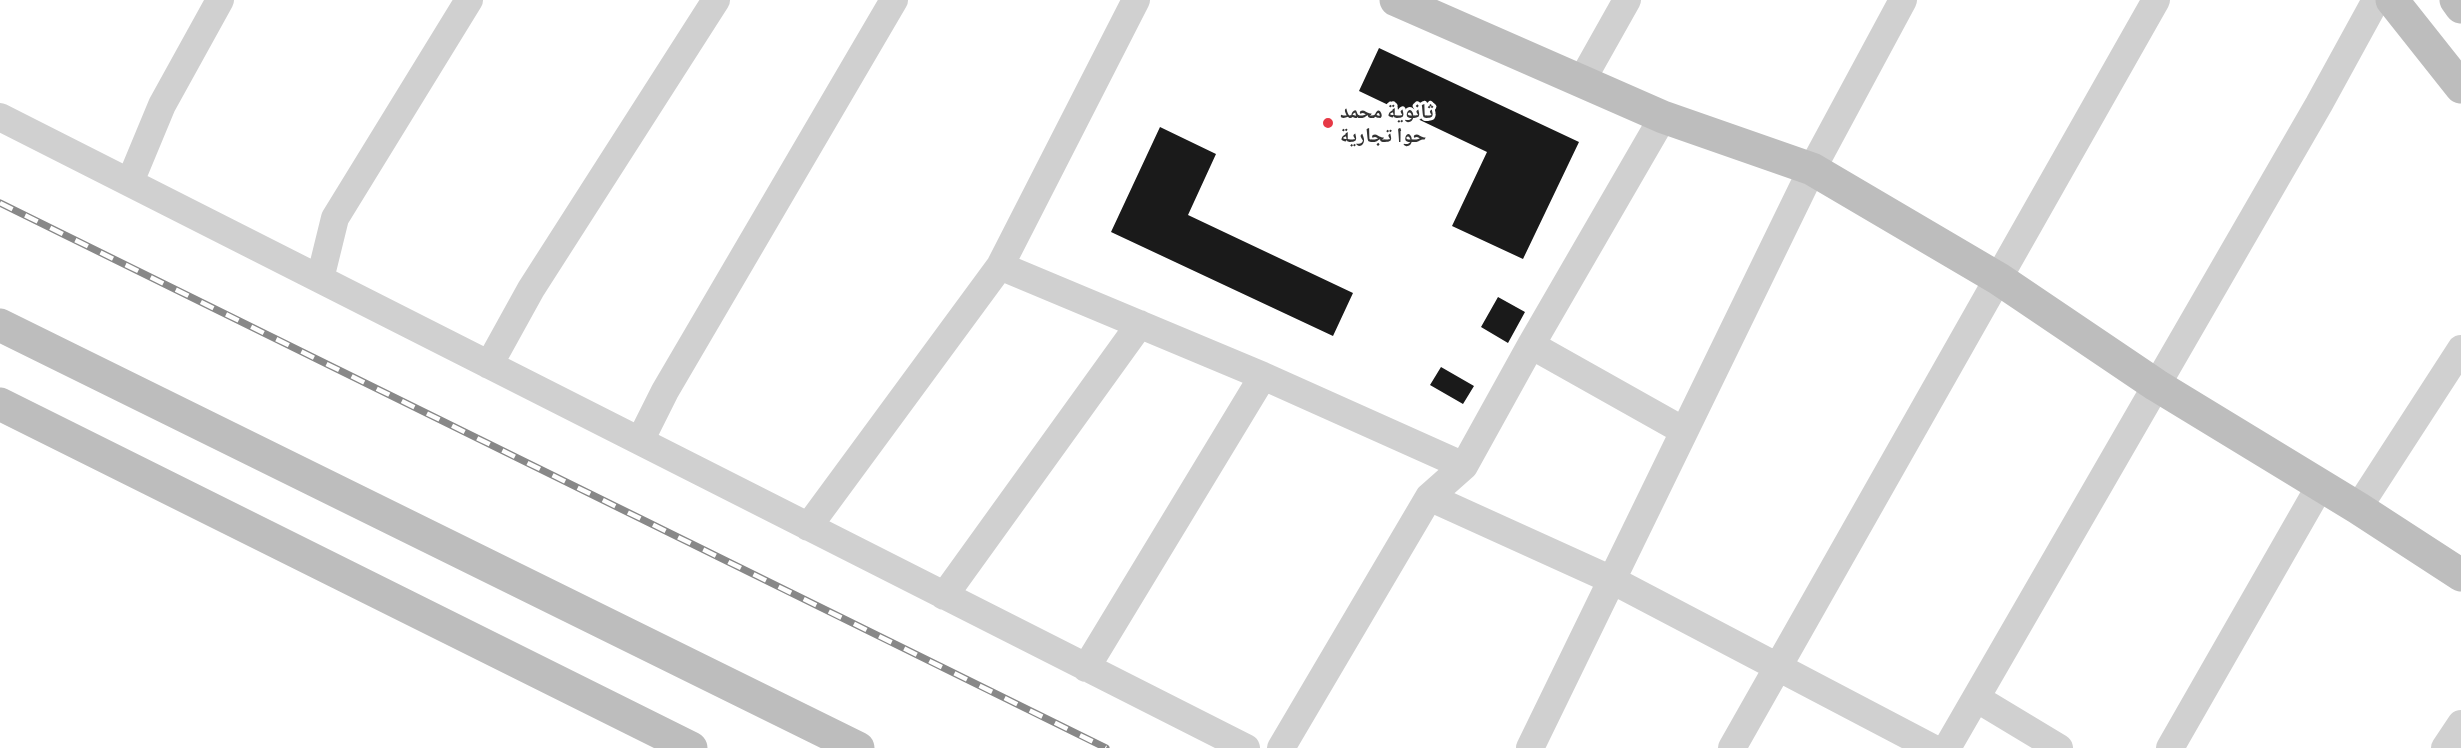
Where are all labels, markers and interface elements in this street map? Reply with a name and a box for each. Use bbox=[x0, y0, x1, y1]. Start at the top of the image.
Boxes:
place label: ثانوية محمد حوا تجارية bbox=[1340, 98, 1433, 148]
marker: ثانوية محمد حوا تجارية bbox=[1321, 116, 1335, 130]

